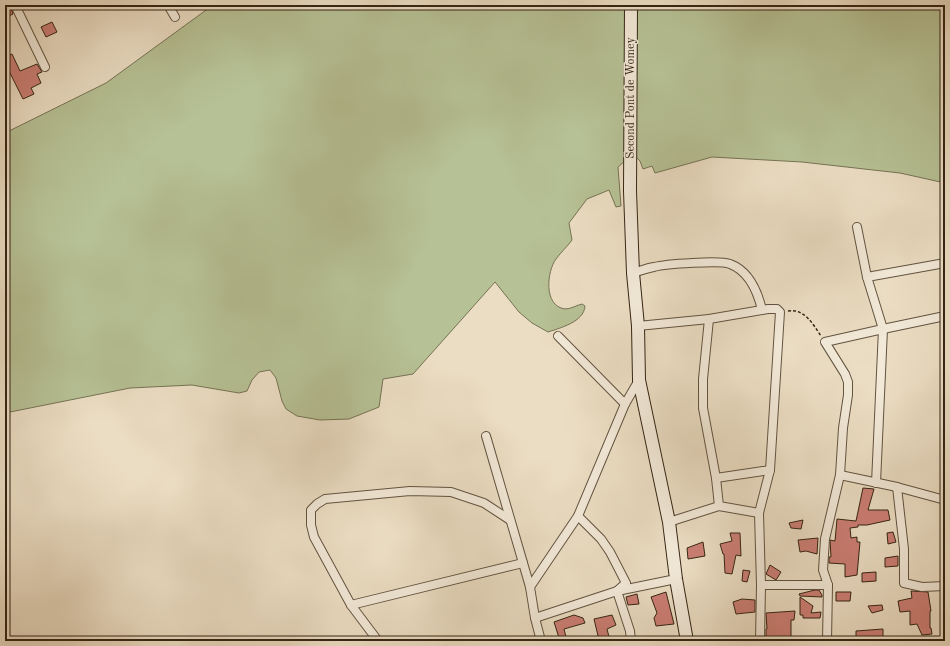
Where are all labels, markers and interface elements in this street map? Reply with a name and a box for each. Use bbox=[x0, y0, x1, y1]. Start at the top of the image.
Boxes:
street label: Second Pont de Womey bbox=[625, 36, 637, 159]

